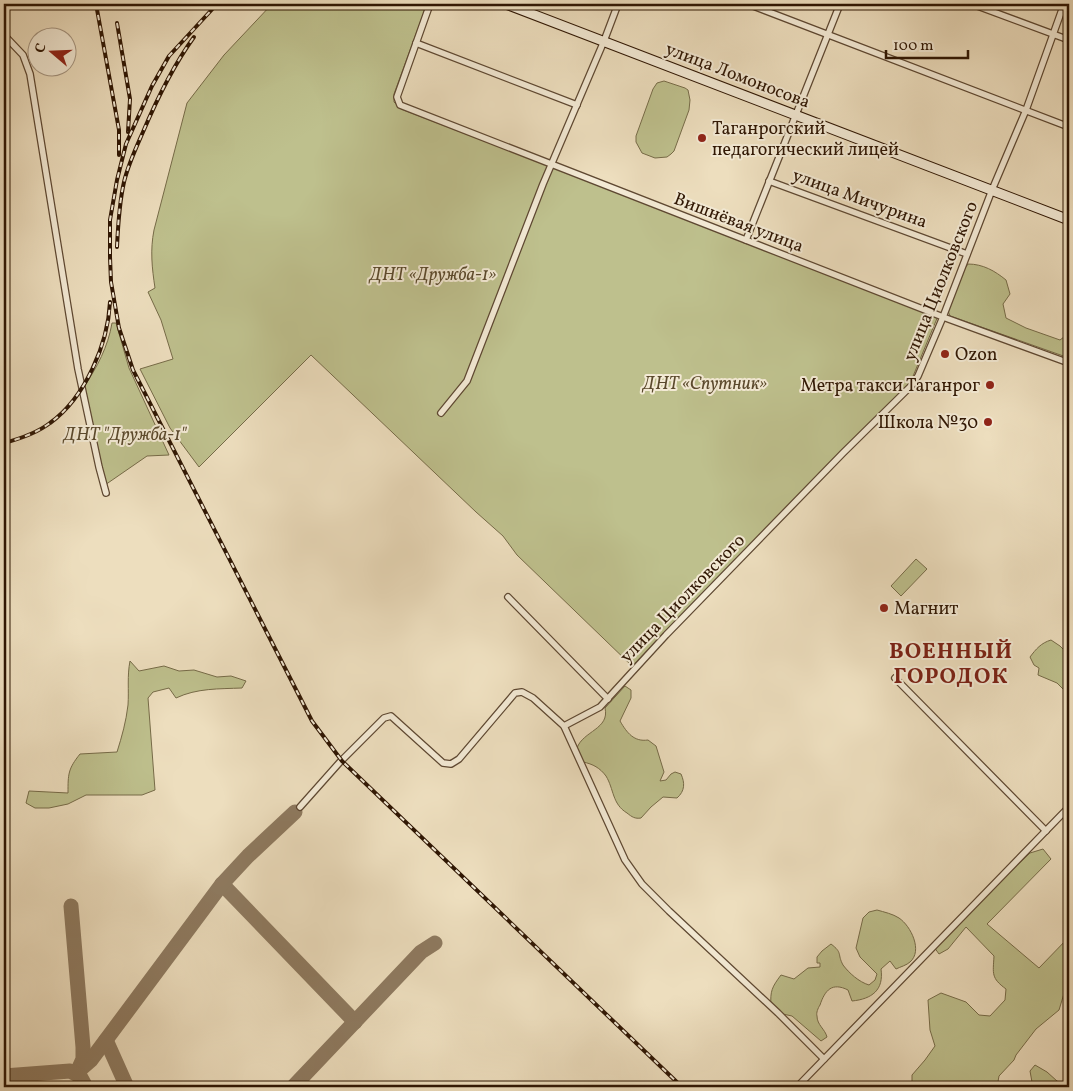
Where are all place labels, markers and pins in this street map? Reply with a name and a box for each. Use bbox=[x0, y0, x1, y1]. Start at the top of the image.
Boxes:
place label: Таганрогский педагогический лицей bbox=[712, 117, 899, 163]
marker: Таганрогский педагогический лицей bbox=[696, 132, 708, 144]
place label: Ozon bbox=[955, 343, 998, 368]
marker: Ozon bbox=[939, 348, 951, 360]
place label: Метра такси Таганрог bbox=[800, 374, 980, 399]
marker: Метра такси Таганрог bbox=[984, 379, 996, 391]
place label: Школа №30 bbox=[878, 411, 978, 436]
marker: Школа №30 bbox=[982, 416, 994, 428]
place label: Магнит bbox=[894, 597, 958, 622]
marker: Магнит bbox=[878, 602, 890, 614]

